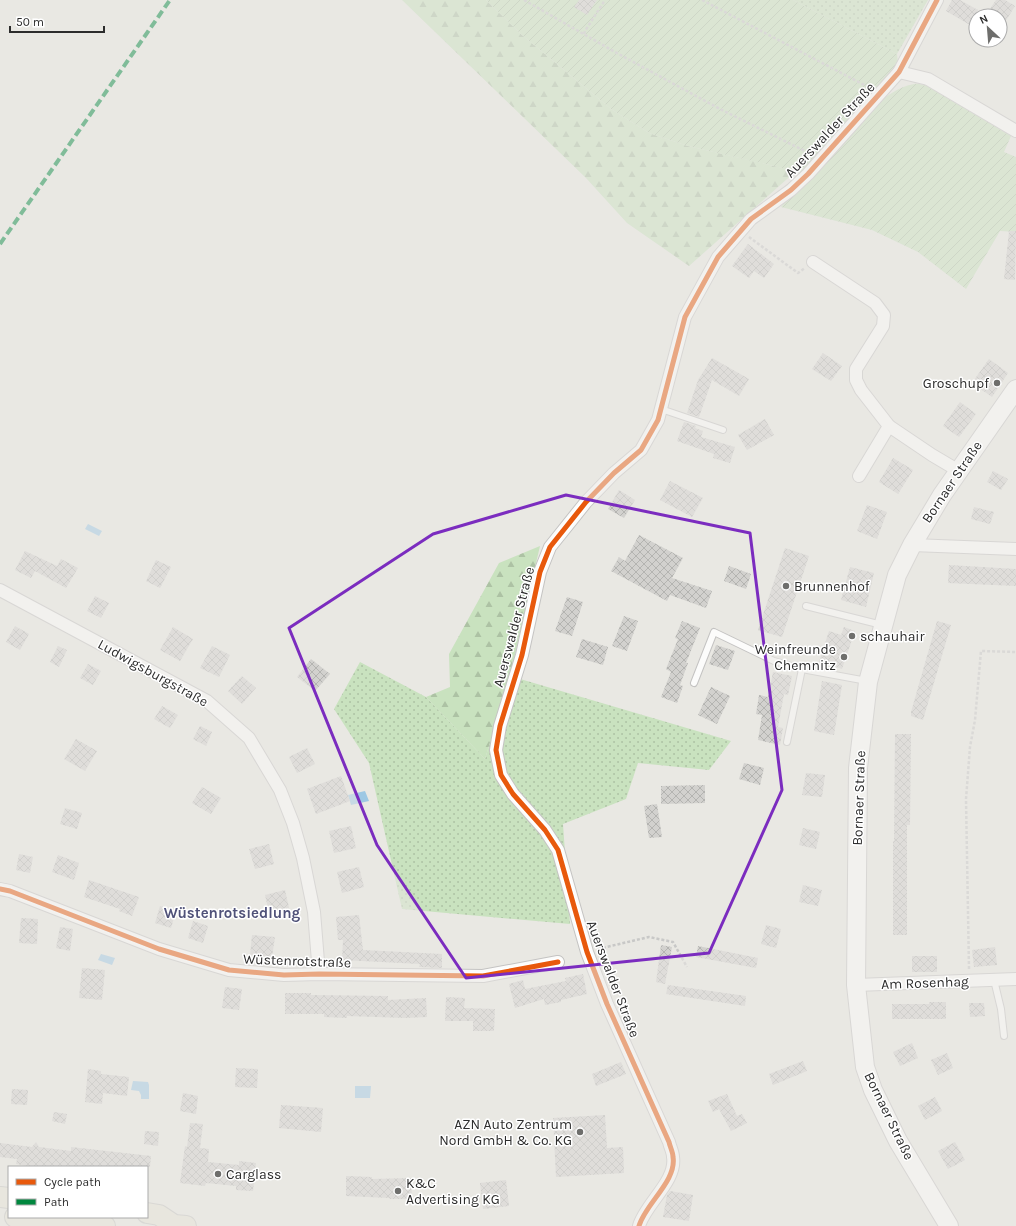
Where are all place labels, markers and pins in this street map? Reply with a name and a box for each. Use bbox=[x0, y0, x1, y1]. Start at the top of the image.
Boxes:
place label: Groschupf bbox=[923, 375, 989, 392]
marker: Groschupf bbox=[992, 378, 1002, 388]
place label: Brunnenhof bbox=[794, 578, 870, 595]
marker: Brunnenhof bbox=[781, 581, 791, 591]
place label: schauhair bbox=[860, 628, 926, 645]
marker: schauhair bbox=[847, 631, 857, 641]
place label: Weinfreunde Chemnitz bbox=[755, 641, 836, 674]
marker: Weinfreunde Chemnitz bbox=[839, 652, 849, 662]
place label: AZN Auto Zentrum Nord GmbH & Co. KG bbox=[439, 1116, 572, 1149]
marker: AZN Auto Zentrum Nord GmbH & Co. KG bbox=[575, 1127, 585, 1137]
place label: Carglass bbox=[226, 1166, 281, 1183]
marker: Carglass bbox=[213, 1169, 223, 1179]
place label: K&C Advertising KG bbox=[406, 1175, 500, 1208]
marker: K&C Advertising KG bbox=[393, 1186, 403, 1196]

